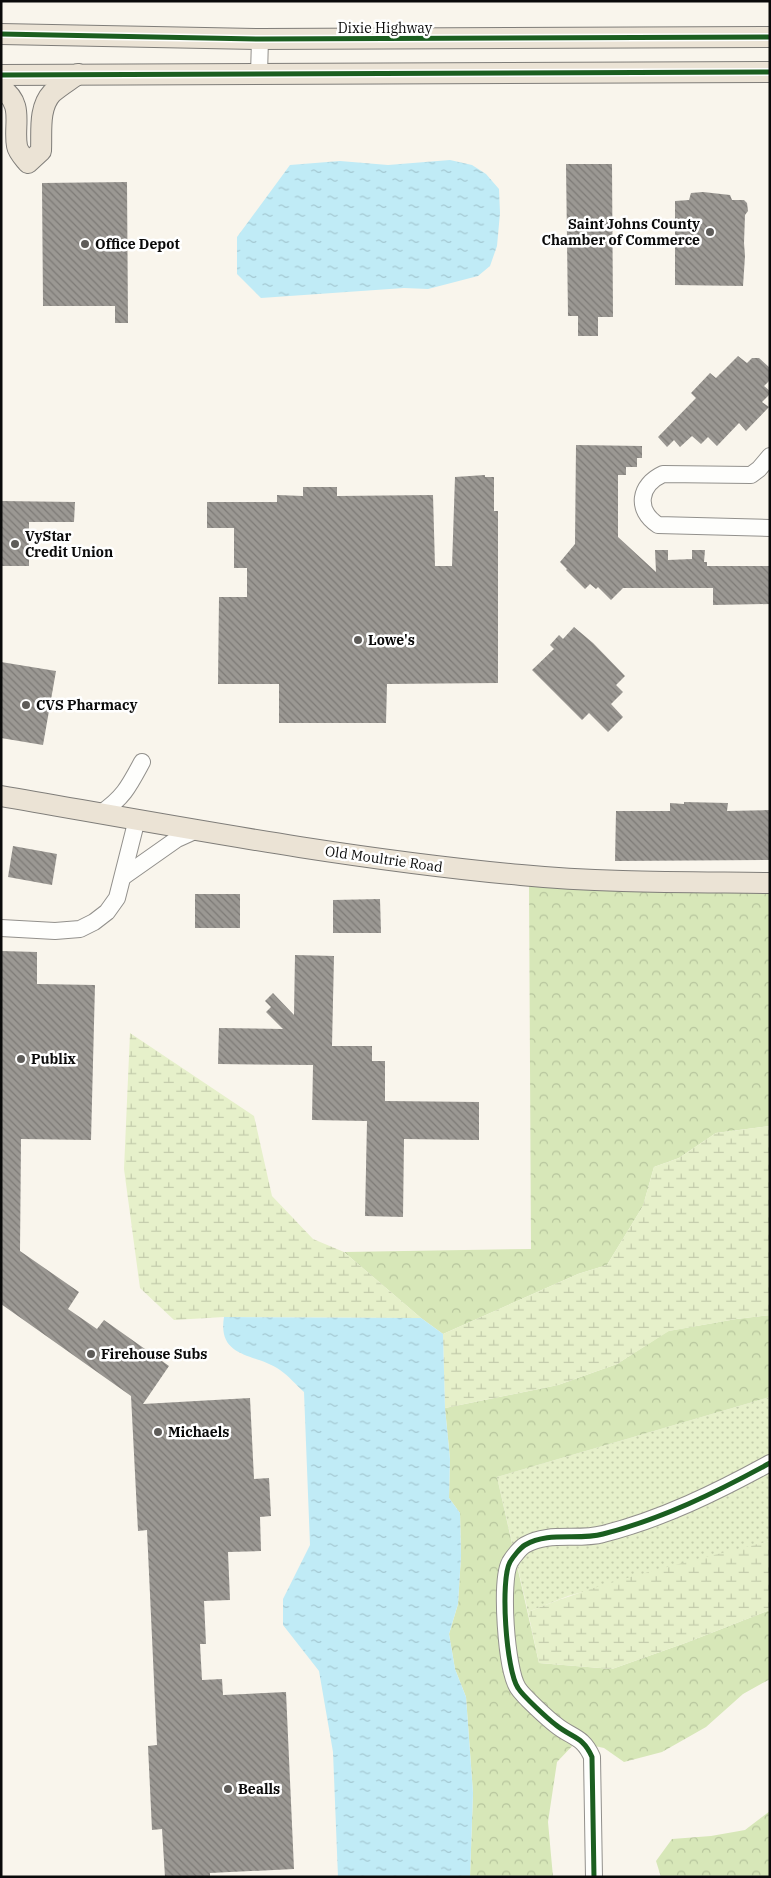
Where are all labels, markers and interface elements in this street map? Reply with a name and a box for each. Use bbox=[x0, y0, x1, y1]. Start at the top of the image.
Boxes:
street label: Dixie Highway bbox=[338, 19, 433, 37]
place label: Saint Johns County Chamber of Commerce bbox=[542, 215, 700, 249]
marker: Saint Johns County Chamber of Commerce bbox=[704, 226, 716, 238]
place label: Office Depot bbox=[95, 235, 180, 253]
marker: Office Depot bbox=[79, 238, 91, 250]
place label: VyStar Credit Union bbox=[25, 527, 113, 561]
marker: VyStar Credit Union bbox=[9, 538, 21, 550]
place label: Lowe's bbox=[368, 631, 415, 649]
marker: Lowe's bbox=[352, 634, 364, 646]
place label: CVS Pharmacy bbox=[36, 696, 138, 714]
marker: CVS Pharmacy bbox=[20, 699, 32, 711]
street label: Old Moultrie Road bbox=[324, 842, 444, 876]
place label: Publix bbox=[31, 1050, 77, 1068]
marker: Publix bbox=[15, 1053, 27, 1065]
place label: Firehouse Subs bbox=[101, 1345, 207, 1363]
marker: Firehouse Subs bbox=[85, 1348, 97, 1360]
place label: Michaels bbox=[168, 1423, 229, 1441]
marker: Michaels bbox=[152, 1426, 164, 1438]
place label: Bealls bbox=[238, 1780, 280, 1798]
marker: Bealls bbox=[222, 1783, 234, 1795]

